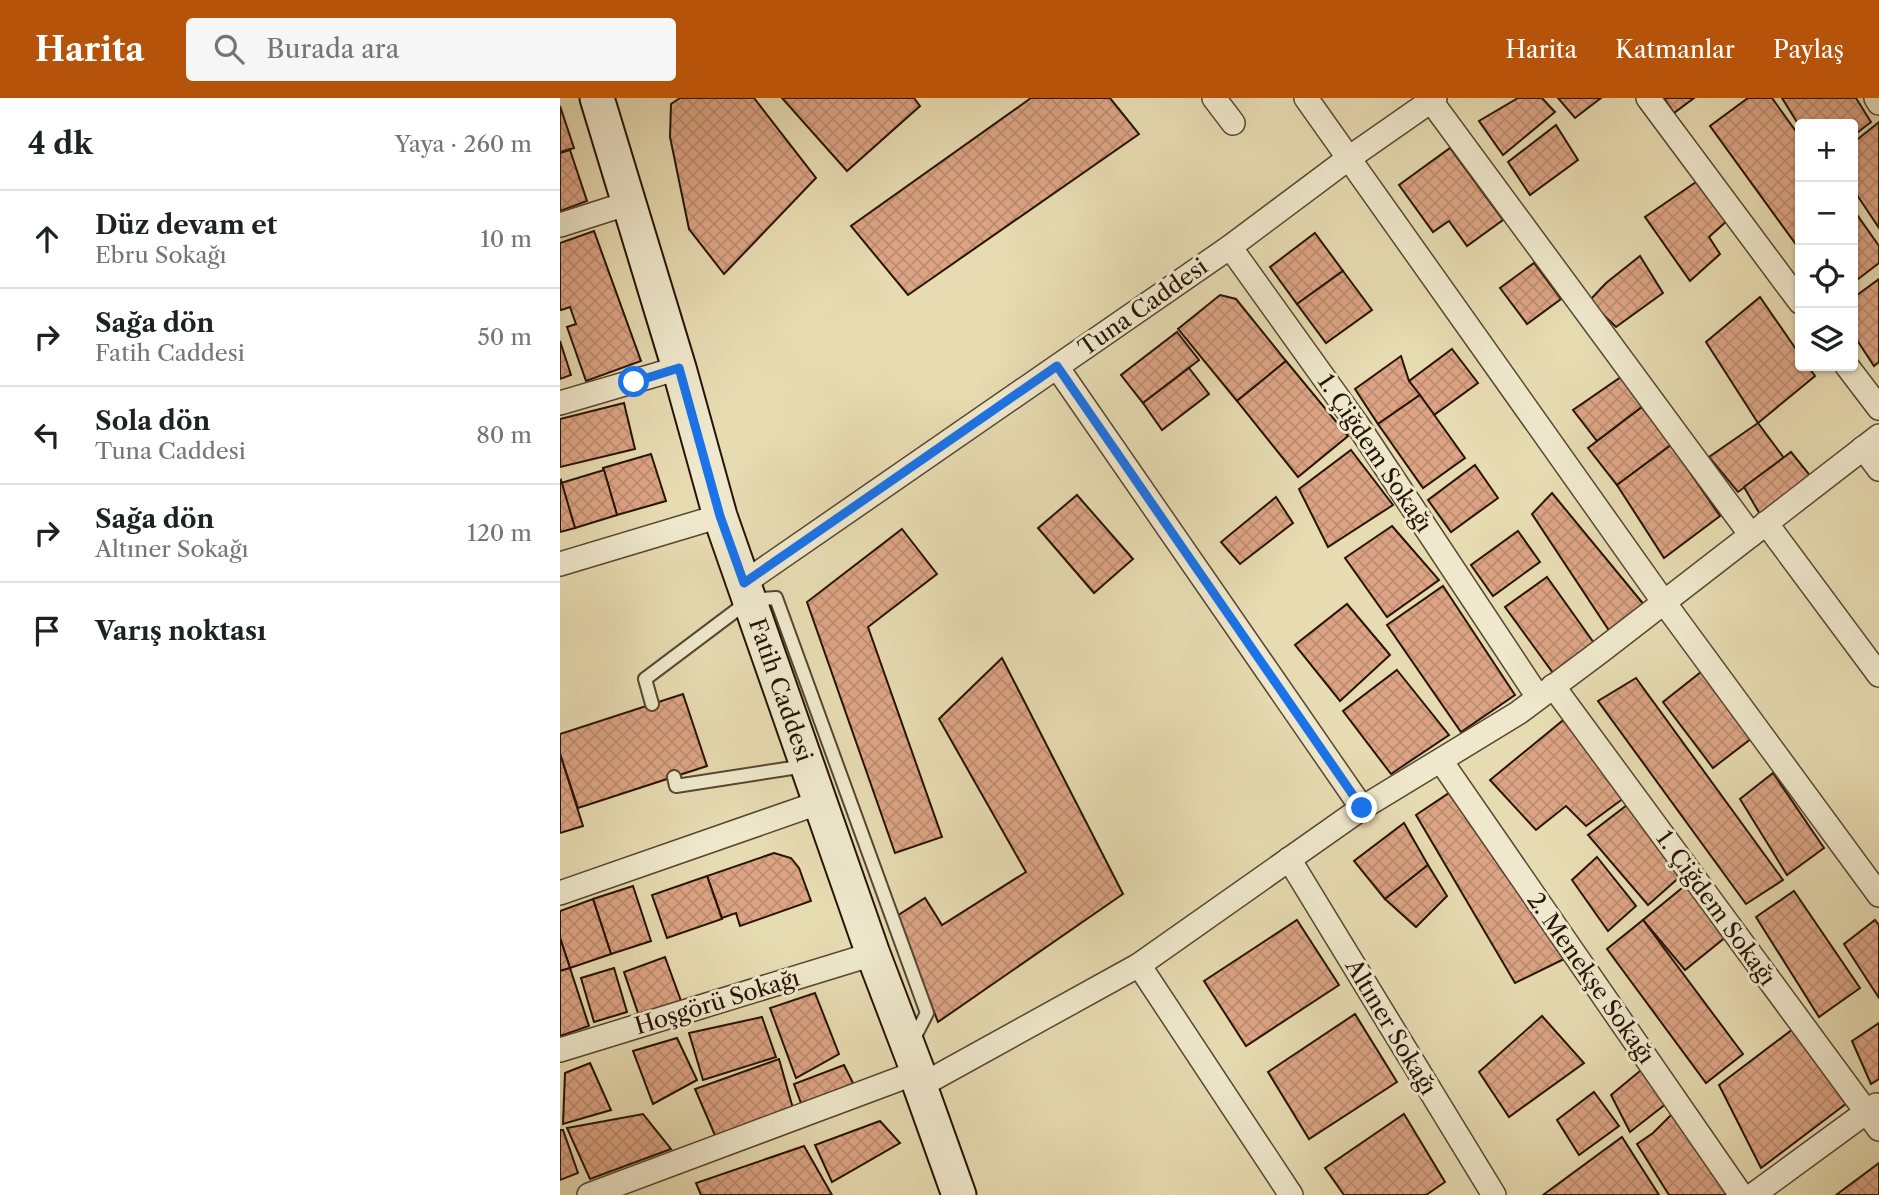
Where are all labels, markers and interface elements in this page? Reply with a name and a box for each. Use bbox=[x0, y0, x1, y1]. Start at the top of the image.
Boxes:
search box bbox=[186, 18, 676, 81]
text: Harita bbox=[35, 29, 144, 70]
icon: search bbox=[210, 30, 248, 68]
text: Burada ara bbox=[266, 33, 399, 65]
text: Harita bbox=[1506, 35, 1577, 64]
text: Katmanlar bbox=[1615, 35, 1735, 64]
text: Paylaş bbox=[1773, 35, 1844, 64]
map controls bbox=[1795, 119, 1858, 371]
button: + bbox=[1795, 119, 1858, 182]
text: 4 dk bbox=[28, 125, 93, 162]
text: Yaya · 260 m bbox=[395, 130, 532, 158]
button: − bbox=[1795, 182, 1858, 245]
text: Düz devam et bbox=[95, 209, 277, 241]
icon: ahead bbox=[28, 220, 66, 258]
text: 10 m bbox=[480, 225, 532, 253]
text: Ebru Sokağı bbox=[95, 241, 226, 269]
button: locate bbox=[1795, 245, 1858, 308]
street label: Tuna Caddesi bbox=[1073, 252, 1213, 362]
text: Sağa dön bbox=[95, 307, 214, 339]
button: layers bbox=[1795, 308, 1858, 371]
icon: right bbox=[28, 318, 66, 356]
text: 50 m bbox=[477, 323, 532, 351]
text: Fatih Caddesi bbox=[95, 339, 245, 367]
route start bbox=[618, 366, 649, 397]
street label: 1. Çiğdem Sokağı bbox=[1312, 369, 1438, 537]
text: Sola dön bbox=[95, 405, 210, 437]
icon: left bbox=[28, 416, 66, 454]
text: 80 m bbox=[476, 421, 532, 449]
text: Tuna Caddesi bbox=[95, 437, 246, 465]
text: Sağa dön bbox=[95, 503, 214, 535]
icon: right bbox=[28, 514, 66, 552]
text: 120 m bbox=[467, 519, 532, 547]
text: Altıner Sokağı bbox=[95, 535, 248, 563]
icon: arrive bbox=[28, 612, 66, 650]
text: Varış noktası bbox=[95, 615, 266, 647]
street label: Fatih Caddesi bbox=[743, 615, 819, 765]
route end bbox=[1346, 792, 1377, 823]
street label: 1. Çiğdem Sokağı bbox=[1650, 825, 1782, 991]
street label: 2. Menekşe Sokağı bbox=[1522, 887, 1660, 1069]
street label: Altıner Sokağı bbox=[1339, 953, 1443, 1100]
street label: Hoşgörü Sokağı bbox=[631, 964, 803, 1040]

